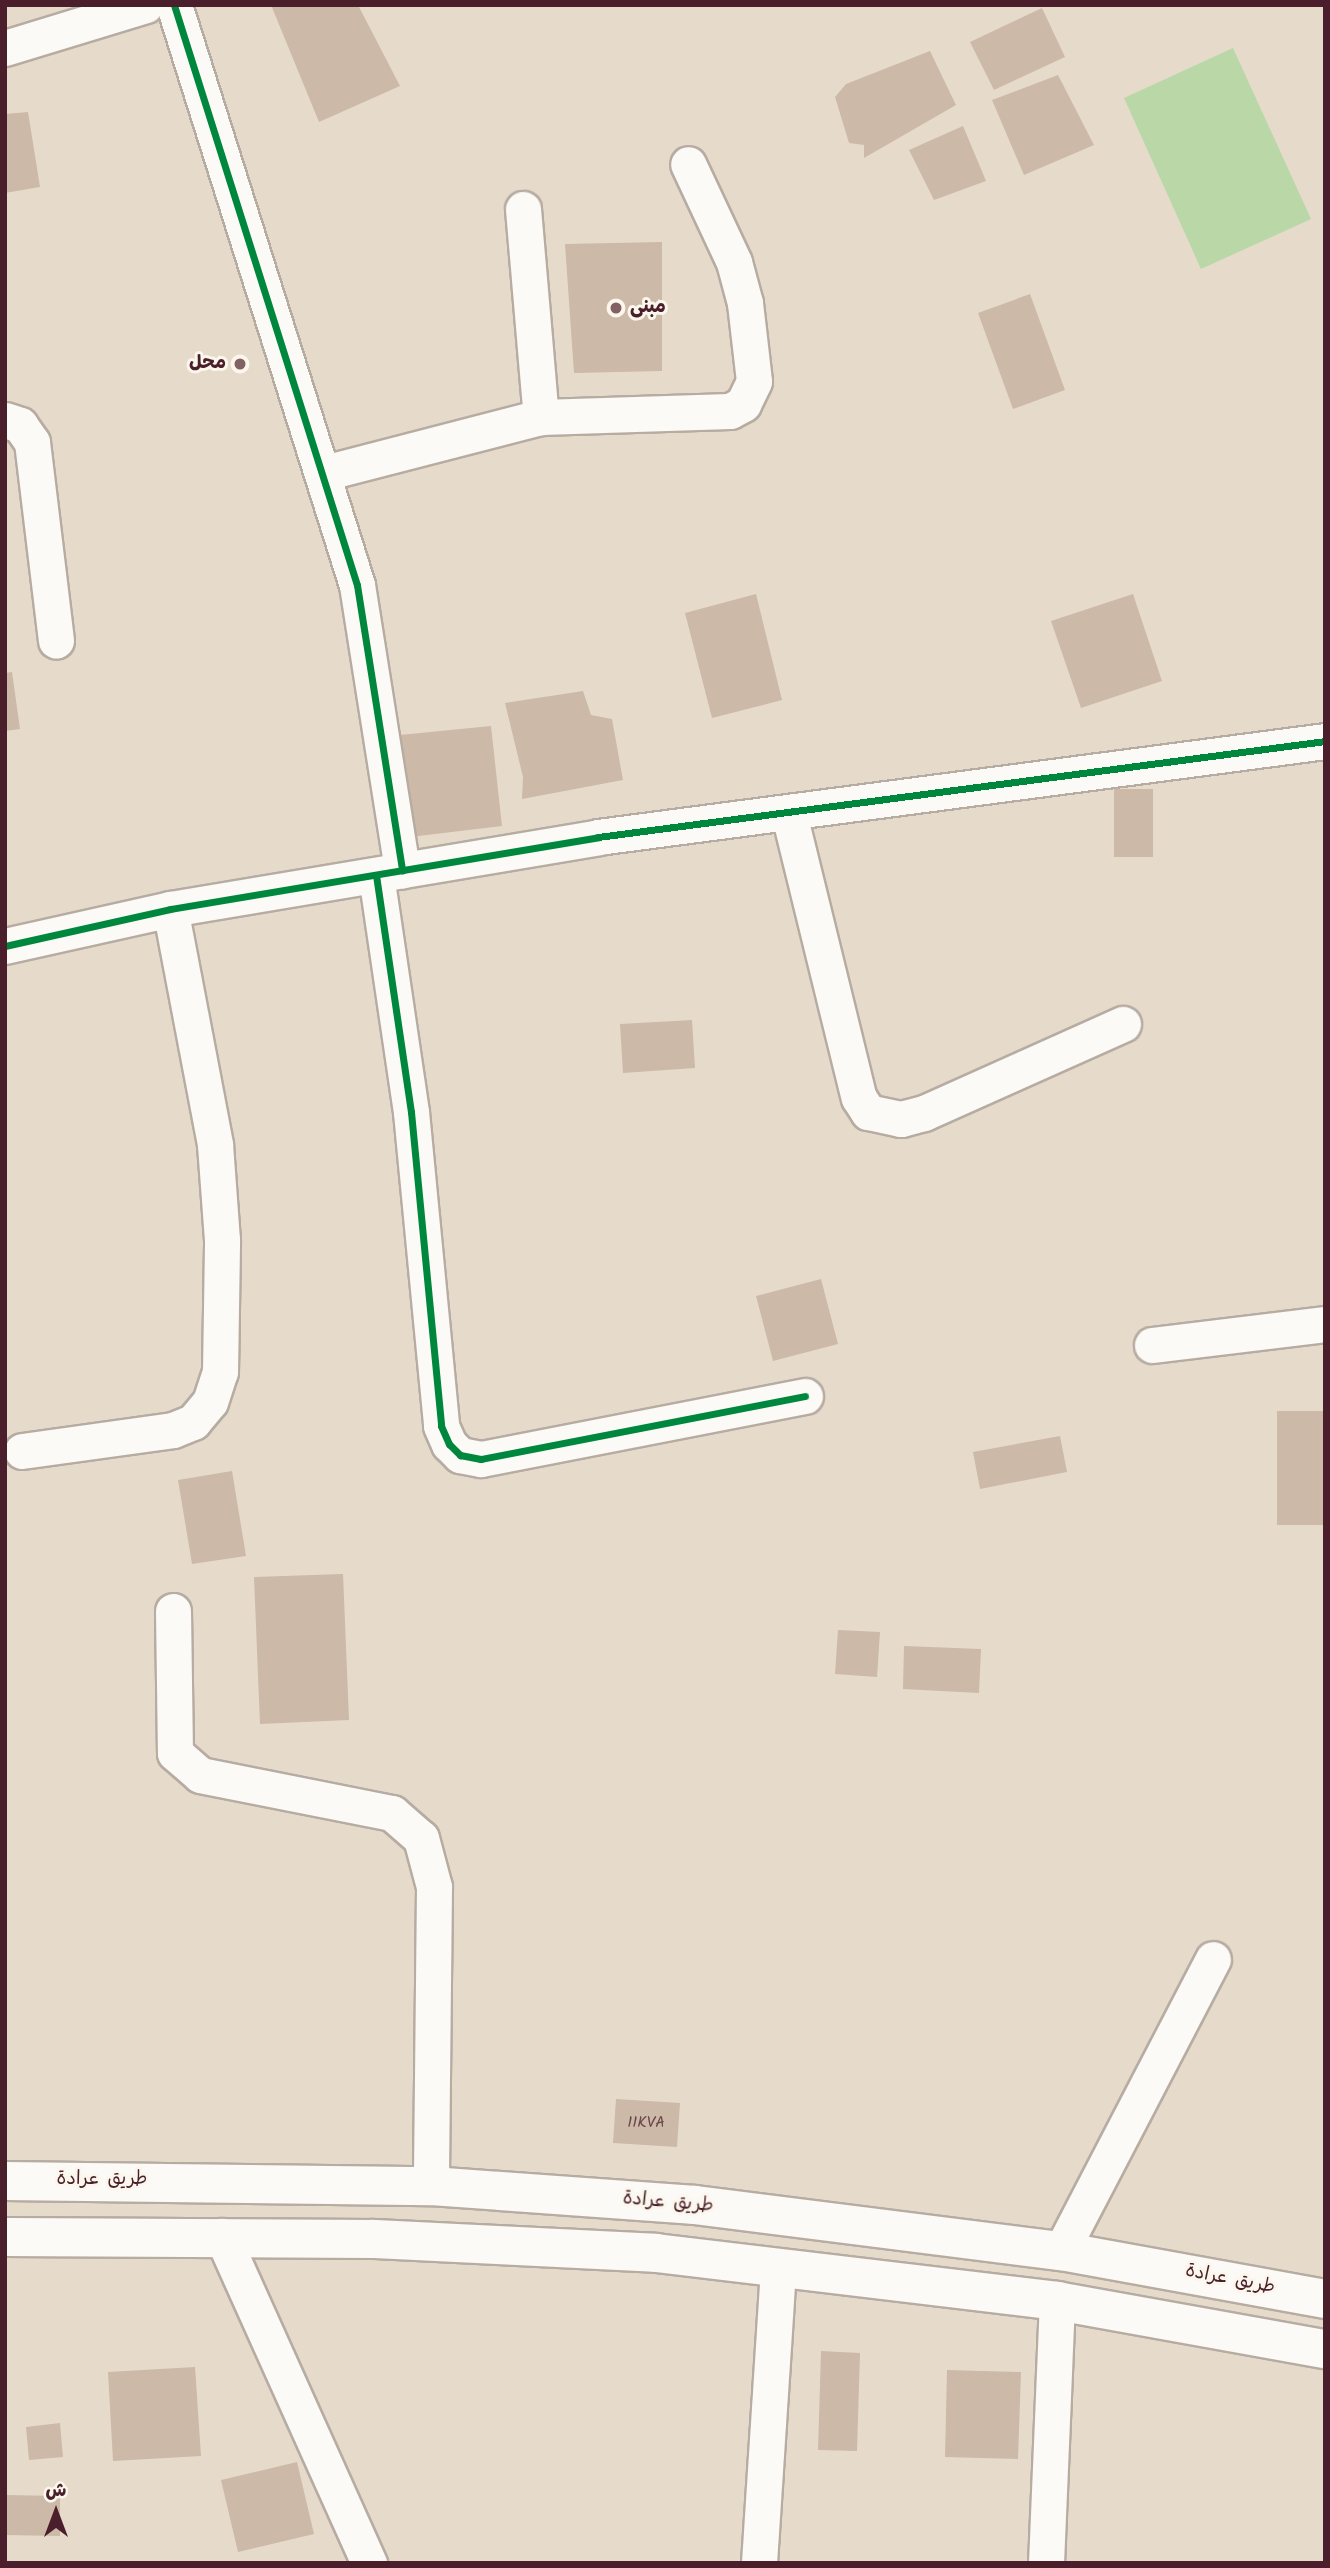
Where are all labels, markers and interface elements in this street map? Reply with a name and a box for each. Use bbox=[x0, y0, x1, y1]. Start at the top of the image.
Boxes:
place label: مبنى bbox=[630, 297, 666, 319]
marker: مبنى bbox=[608, 300, 624, 316]
place label: محل bbox=[189, 353, 226, 375]
marker: محل bbox=[232, 356, 248, 372]
house number: 11KVA bbox=[627, 2113, 665, 2133]
street label: طريق عرادة bbox=[57, 2169, 147, 2191]
street label: طريق عرادة bbox=[622, 2188, 714, 2218]
street label: طريق عرادة bbox=[1183, 2260, 1277, 2300]
text: ش bbox=[46, 2476, 66, 2506]
north arrow bbox=[21, 2477, 91, 2547]

